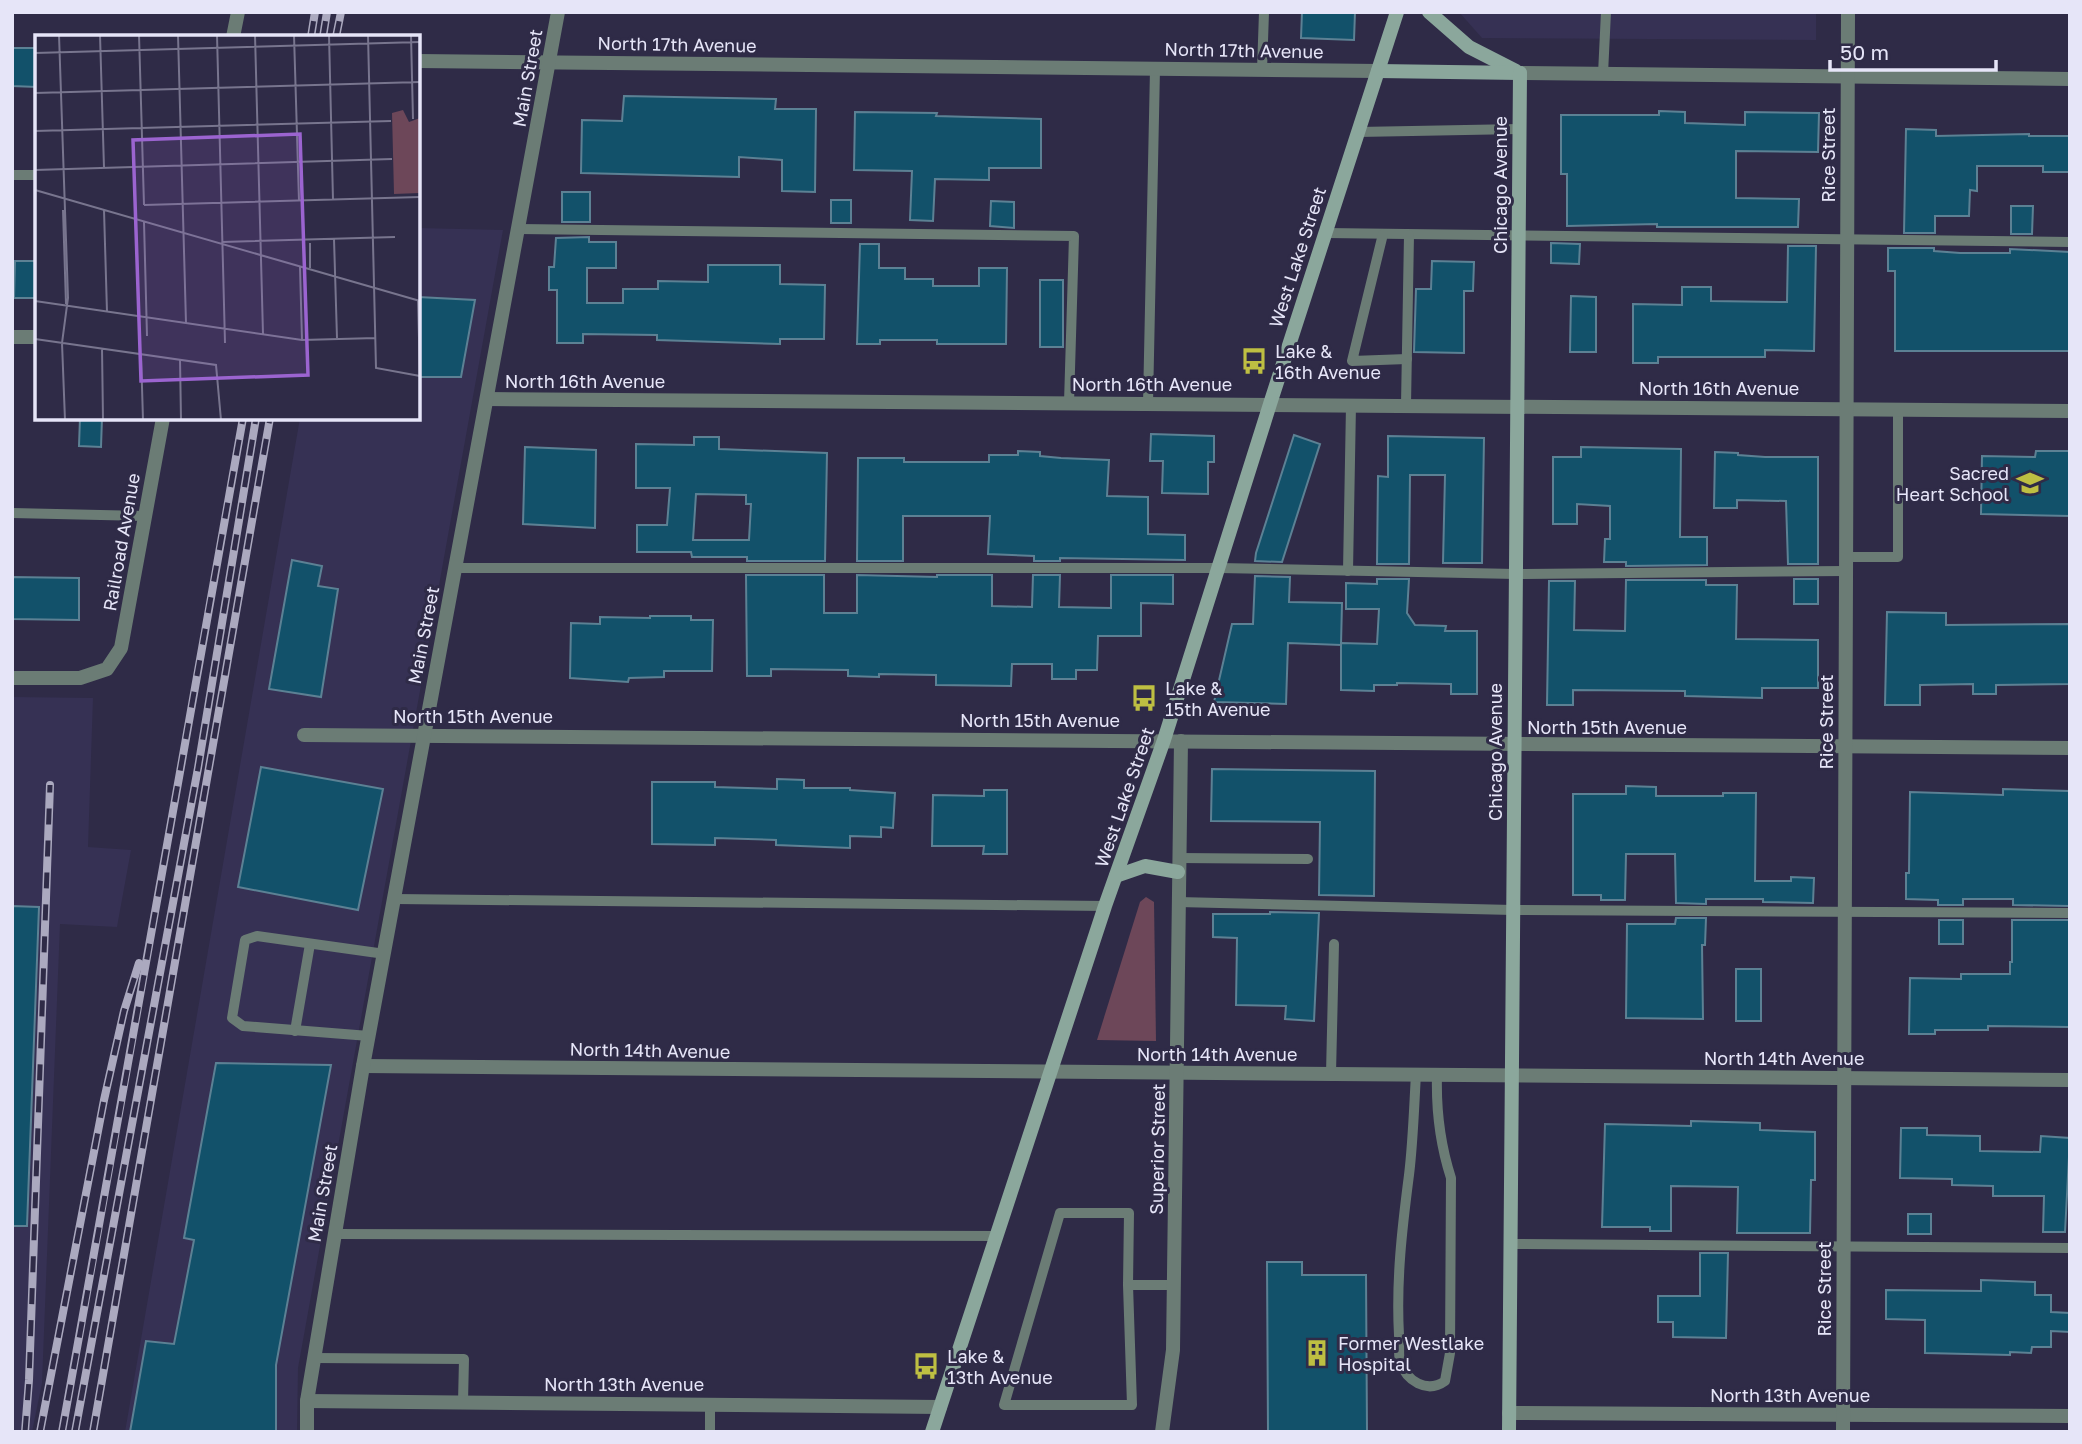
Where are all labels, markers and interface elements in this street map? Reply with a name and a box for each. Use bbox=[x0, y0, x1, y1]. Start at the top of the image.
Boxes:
street label: Main Street bbox=[508, 27, 546, 129]
scale bar bbox=[1830, 28, 1996, 72]
street label: North 17th Avenue bbox=[597, 32, 757, 56]
inset map bbox=[35, 35, 420, 420]
street label: North 17th Avenue bbox=[1164, 38, 1324, 62]
text: 50 m bbox=[1840, 39, 1889, 65]
street label: Rice Street bbox=[1817, 107, 1839, 203]
street label: Chicago Avenue bbox=[1489, 116, 1511, 254]
street label: West Lake Street bbox=[1264, 184, 1330, 330]
place label: Lake & 16th Avenue bbox=[1275, 340, 1381, 383]
bus stop icon: Lake & 16th Avenue bbox=[1239, 346, 1269, 376]
street label: North 16th Avenue bbox=[505, 370, 665, 392]
street label: North 16th Avenue bbox=[1072, 373, 1232, 395]
street label: North 16th Avenue bbox=[1639, 377, 1799, 399]
place label: Sacred Heart School bbox=[1896, 462, 2009, 505]
school or university icon: Sacred Heart School bbox=[2015, 468, 2045, 498]
street label: Railroad Avenue bbox=[98, 471, 144, 613]
street label: Main Street bbox=[403, 584, 443, 686]
street label: Rice Street bbox=[1815, 674, 1837, 770]
place label: Lake & 15th Avenue bbox=[1165, 677, 1270, 720]
bus stop icon: Lake & 15th Avenue bbox=[1129, 683, 1159, 713]
street label: Chicago Avenue bbox=[1484, 683, 1506, 821]
street label: North 15th Avenue bbox=[393, 705, 553, 727]
street label: North 15th Avenue bbox=[960, 709, 1120, 731]
street label: North 15th Avenue bbox=[1527, 716, 1687, 738]
street label: West Lake Street bbox=[1090, 724, 1158, 870]
street label: North 14th Avenue bbox=[569, 1038, 731, 1062]
street label: North 14th Avenue bbox=[1137, 1043, 1297, 1065]
street label: North 14th Avenue bbox=[1704, 1047, 1864, 1069]
street label: Superior Street bbox=[1145, 1083, 1169, 1215]
street label: Main Street bbox=[303, 1142, 341, 1244]
street label: Rice Street bbox=[1813, 1241, 1835, 1337]
place label: Former Westlake Hospital bbox=[1338, 1332, 1484, 1375]
building icon: Former Westlake Hospital bbox=[1302, 1338, 1332, 1368]
place label: Lake & 13th Avenue bbox=[947, 1345, 1053, 1388]
bus stop icon: Lake & 13th Avenue bbox=[911, 1351, 941, 1381]
street label: North 13th Avenue bbox=[544, 1373, 704, 1395]
street label: North 13th Avenue bbox=[1710, 1384, 1870, 1406]

